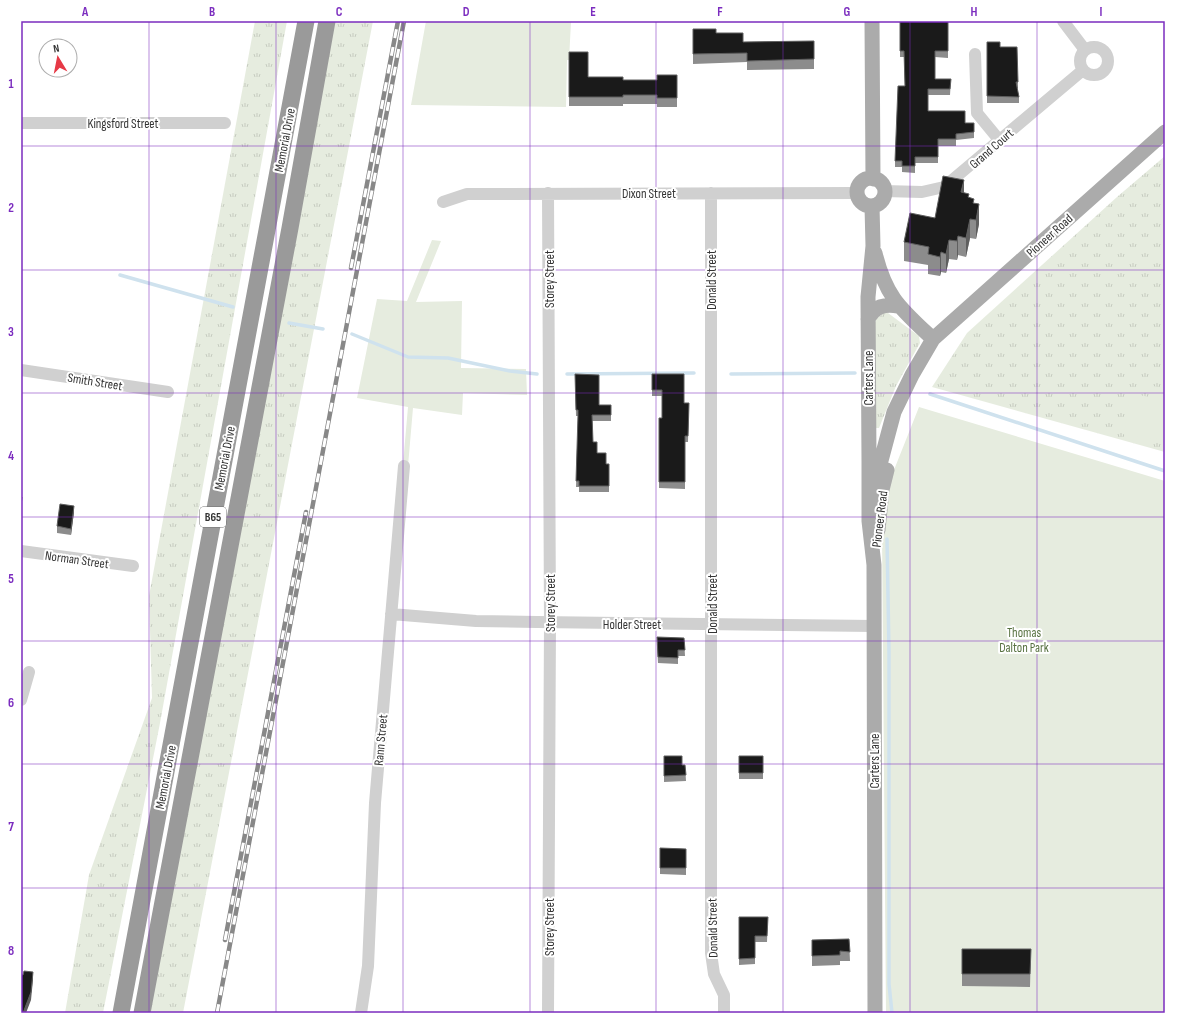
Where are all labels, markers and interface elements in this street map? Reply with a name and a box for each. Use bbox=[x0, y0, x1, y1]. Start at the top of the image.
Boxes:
text: A bbox=[81, 4, 89, 20]
text: B bbox=[209, 4, 215, 20]
text: C bbox=[336, 4, 343, 20]
text: D bbox=[463, 4, 470, 20]
text: E bbox=[590, 4, 596, 20]
text: F bbox=[717, 4, 723, 20]
text: G bbox=[844, 4, 851, 20]
text: H bbox=[971, 4, 978, 20]
text: I bbox=[1100, 4, 1103, 20]
north arrow bbox=[38, 38, 78, 78]
text: N bbox=[52, 42, 60, 56]
text: 1 bbox=[8, 76, 14, 92]
street label: Memorial Drive bbox=[271, 107, 299, 174]
street label: Kingsford Street bbox=[87, 116, 159, 132]
street label: Grand Court bbox=[966, 125, 1017, 172]
street label: Dixon Street bbox=[622, 186, 676, 202]
text: 2 bbox=[8, 200, 14, 216]
street label: Pioneer Road bbox=[1023, 211, 1076, 261]
street label: Storey Street bbox=[542, 250, 558, 308]
street label: Donald Street bbox=[704, 250, 720, 310]
text: 3 bbox=[8, 324, 14, 340]
street label: Carters Lane bbox=[861, 351, 877, 405]
street label: Smith Street bbox=[66, 370, 123, 394]
street label: Memorial Drive bbox=[211, 425, 239, 492]
text: 4 bbox=[8, 448, 14, 464]
street label: Pioneer Road bbox=[869, 490, 891, 548]
road number: B65 bbox=[200, 507, 226, 527]
street label: Norman Street bbox=[44, 548, 110, 572]
text: 5 bbox=[8, 571, 14, 587]
street label: Storey Street bbox=[543, 574, 559, 632]
street label: Donald Street bbox=[705, 574, 721, 634]
street label: Holder Street bbox=[603, 617, 661, 633]
park label: Thomas Dalton Park bbox=[999, 625, 1049, 656]
text: 6 bbox=[8, 695, 14, 711]
street label: Rann Street bbox=[371, 714, 391, 766]
street label: Carters Lane bbox=[867, 734, 883, 788]
street label: Memorial Drive bbox=[152, 744, 180, 811]
text: 7 bbox=[8, 819, 14, 835]
street label: Storey Street bbox=[542, 898, 558, 956]
street label: Donald Street bbox=[704, 898, 722, 958]
text: 8 bbox=[8, 943, 14, 959]

